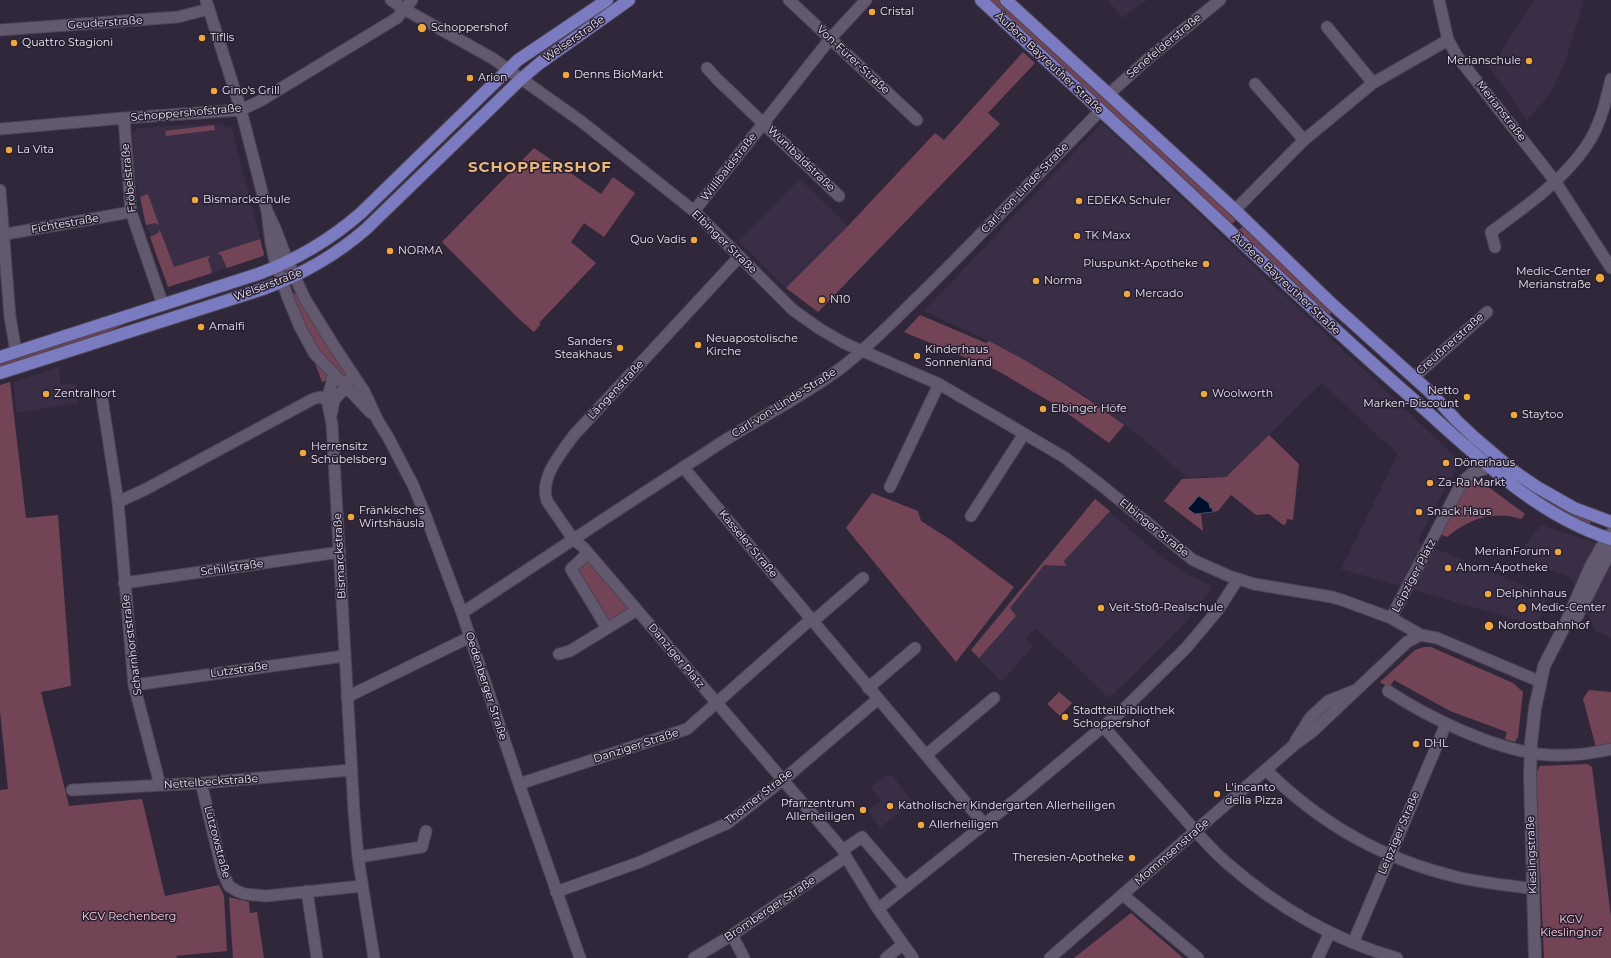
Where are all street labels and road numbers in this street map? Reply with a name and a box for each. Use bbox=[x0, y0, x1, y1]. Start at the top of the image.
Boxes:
street label: Äußere Bayreuther Straße bbox=[992, 9, 1106, 117]
street label: Senefelderstraße bbox=[1124, 11, 1204, 81]
street label: Welserstraße bbox=[541, 13, 607, 65]
street label: Geuderstraße bbox=[67, 14, 143, 32]
street label: Von-Fürer-Straße bbox=[814, 23, 892, 97]
street label: Merianstraße bbox=[1473, 78, 1529, 144]
street label: Schoppershofstraße bbox=[130, 102, 242, 124]
street label: Wunibaldstraße bbox=[765, 124, 837, 194]
street label: Willibaldstraße bbox=[698, 130, 760, 204]
street label: Carl-von-Linde-Straße bbox=[978, 140, 1072, 236]
street label: Fröbelstraße bbox=[119, 143, 139, 213]
street label: Elbinger Straße bbox=[689, 208, 759, 276]
street label: Fichtestraße bbox=[30, 212, 100, 236]
street label: Äußere Bayreuther Straße bbox=[1229, 230, 1343, 338]
street label: Welserstraße bbox=[232, 266, 304, 304]
street label: Creußnerstraße bbox=[1414, 310, 1486, 378]
street label: Längenstraße bbox=[585, 358, 647, 422]
street label: Carl-von-Linde-Straße bbox=[729, 365, 839, 441]
street label: Elbinger Straße bbox=[1117, 496, 1191, 560]
street label: Kasseler Straße bbox=[716, 508, 780, 580]
street label: Bismarckstraße bbox=[331, 513, 349, 599]
street label: Leipziger Platz bbox=[1389, 537, 1439, 615]
street label: Schillstraße bbox=[200, 557, 264, 579]
street label: Scharnhorststraße bbox=[119, 594, 145, 696]
street label: Danziger Platz bbox=[645, 621, 707, 691]
street label: Oedenberger Straße bbox=[462, 630, 510, 742]
street label: Lutzstraße bbox=[209, 659, 269, 681]
street label: Danziger Straße bbox=[592, 726, 680, 766]
street label: Thorner Straße bbox=[723, 767, 795, 827]
street label: Nettelbeckstraße bbox=[163, 772, 259, 792]
street label: Leipziger Straße bbox=[1376, 789, 1422, 877]
street label: Lützowstraße bbox=[201, 804, 233, 880]
street label: Mommsenstraße bbox=[1132, 816, 1212, 888]
street label: Kieslingstraße bbox=[1524, 816, 1540, 894]
street label: Bromberger Straße bbox=[722, 874, 818, 944]

